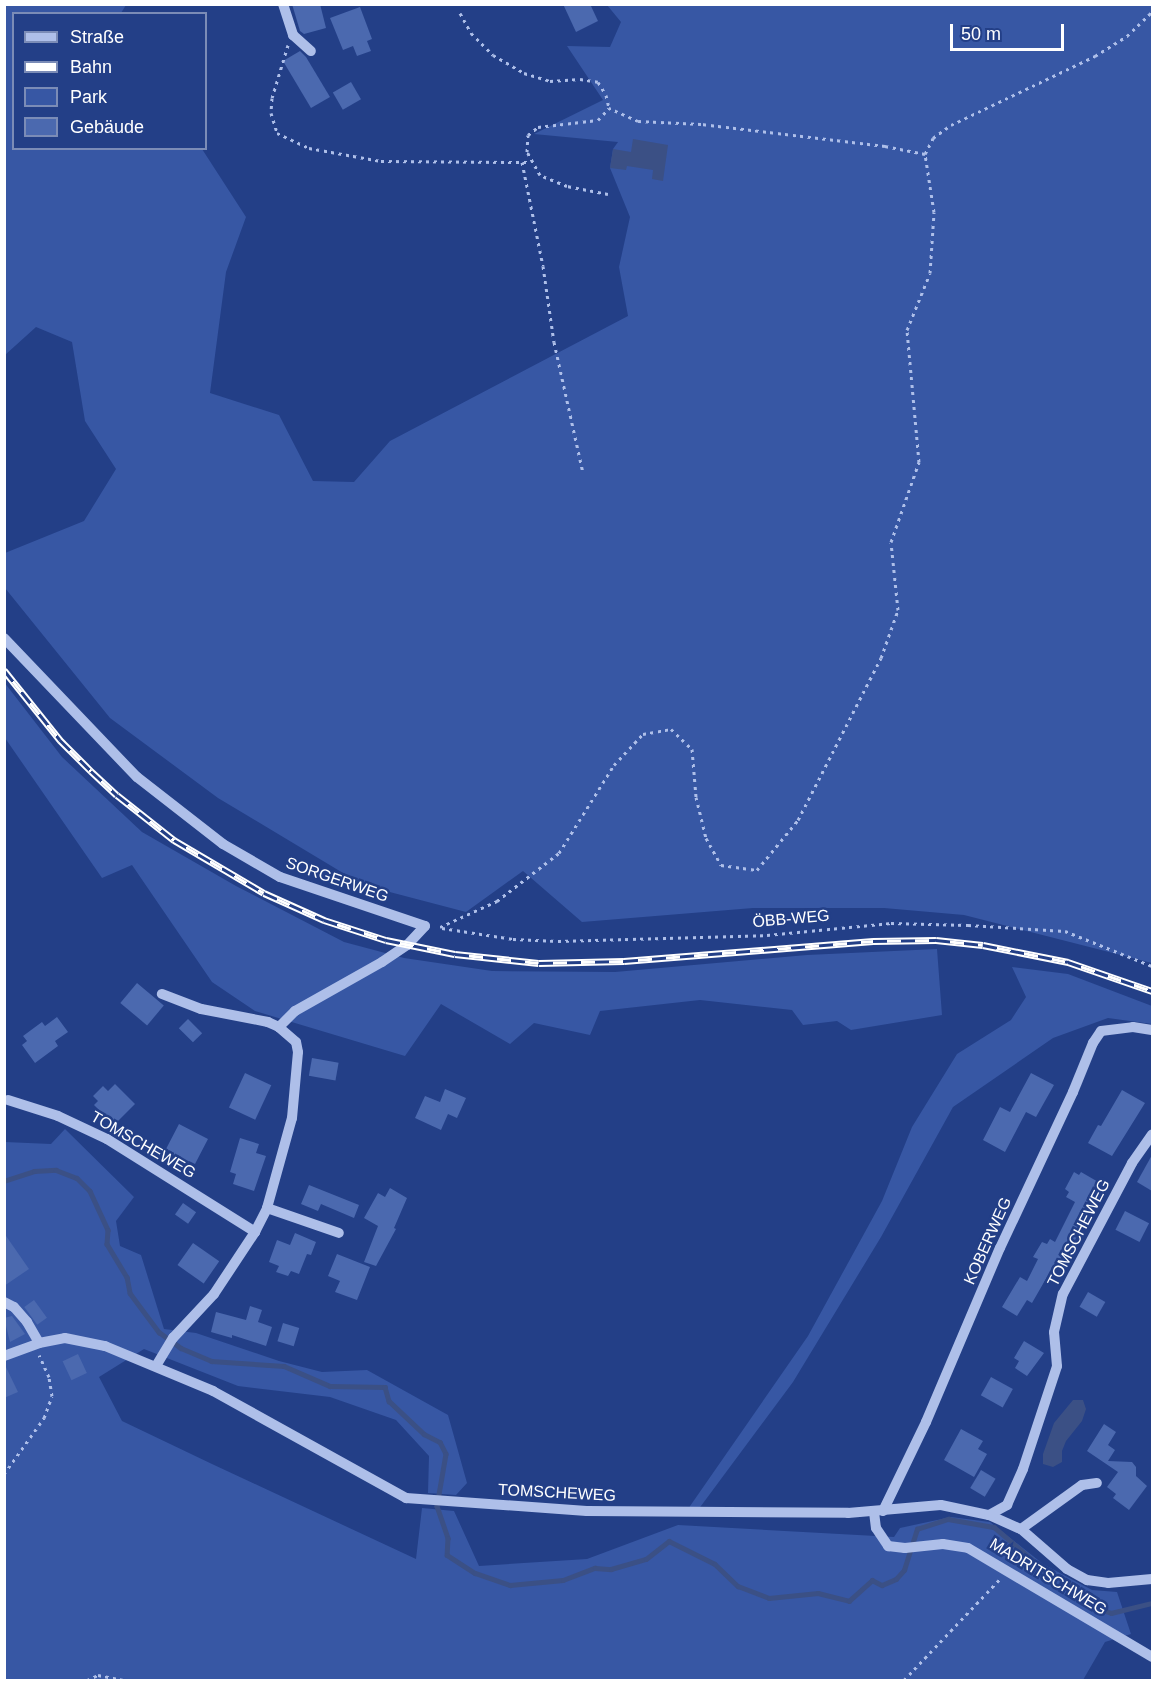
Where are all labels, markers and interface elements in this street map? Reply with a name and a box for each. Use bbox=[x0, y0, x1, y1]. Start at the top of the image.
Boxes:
legend bbox=[12, 12, 207, 150]
scale bar bbox=[953, 12, 1067, 50]
text: 50 m bbox=[961, 24, 1001, 44]
text: Straße bbox=[70, 27, 124, 47]
text: Bahn bbox=[70, 57, 112, 77]
text: Park bbox=[70, 87, 107, 107]
text: Gebäude bbox=[70, 117, 144, 137]
street label: SORGERWEG bbox=[283, 853, 391, 907]
street label: ÖBB-WEG bbox=[752, 906, 830, 932]
street label: TOMSCHEWEG bbox=[87, 1107, 199, 1183]
street label: TOMSCHEWEG bbox=[1044, 1176, 1114, 1290]
street label: KOBERWEG bbox=[960, 1194, 1016, 1288]
street label: TOMSCHEWEG bbox=[498, 1480, 616, 1506]
street label: MADRITSCHWEG bbox=[986, 1534, 1110, 1620]

